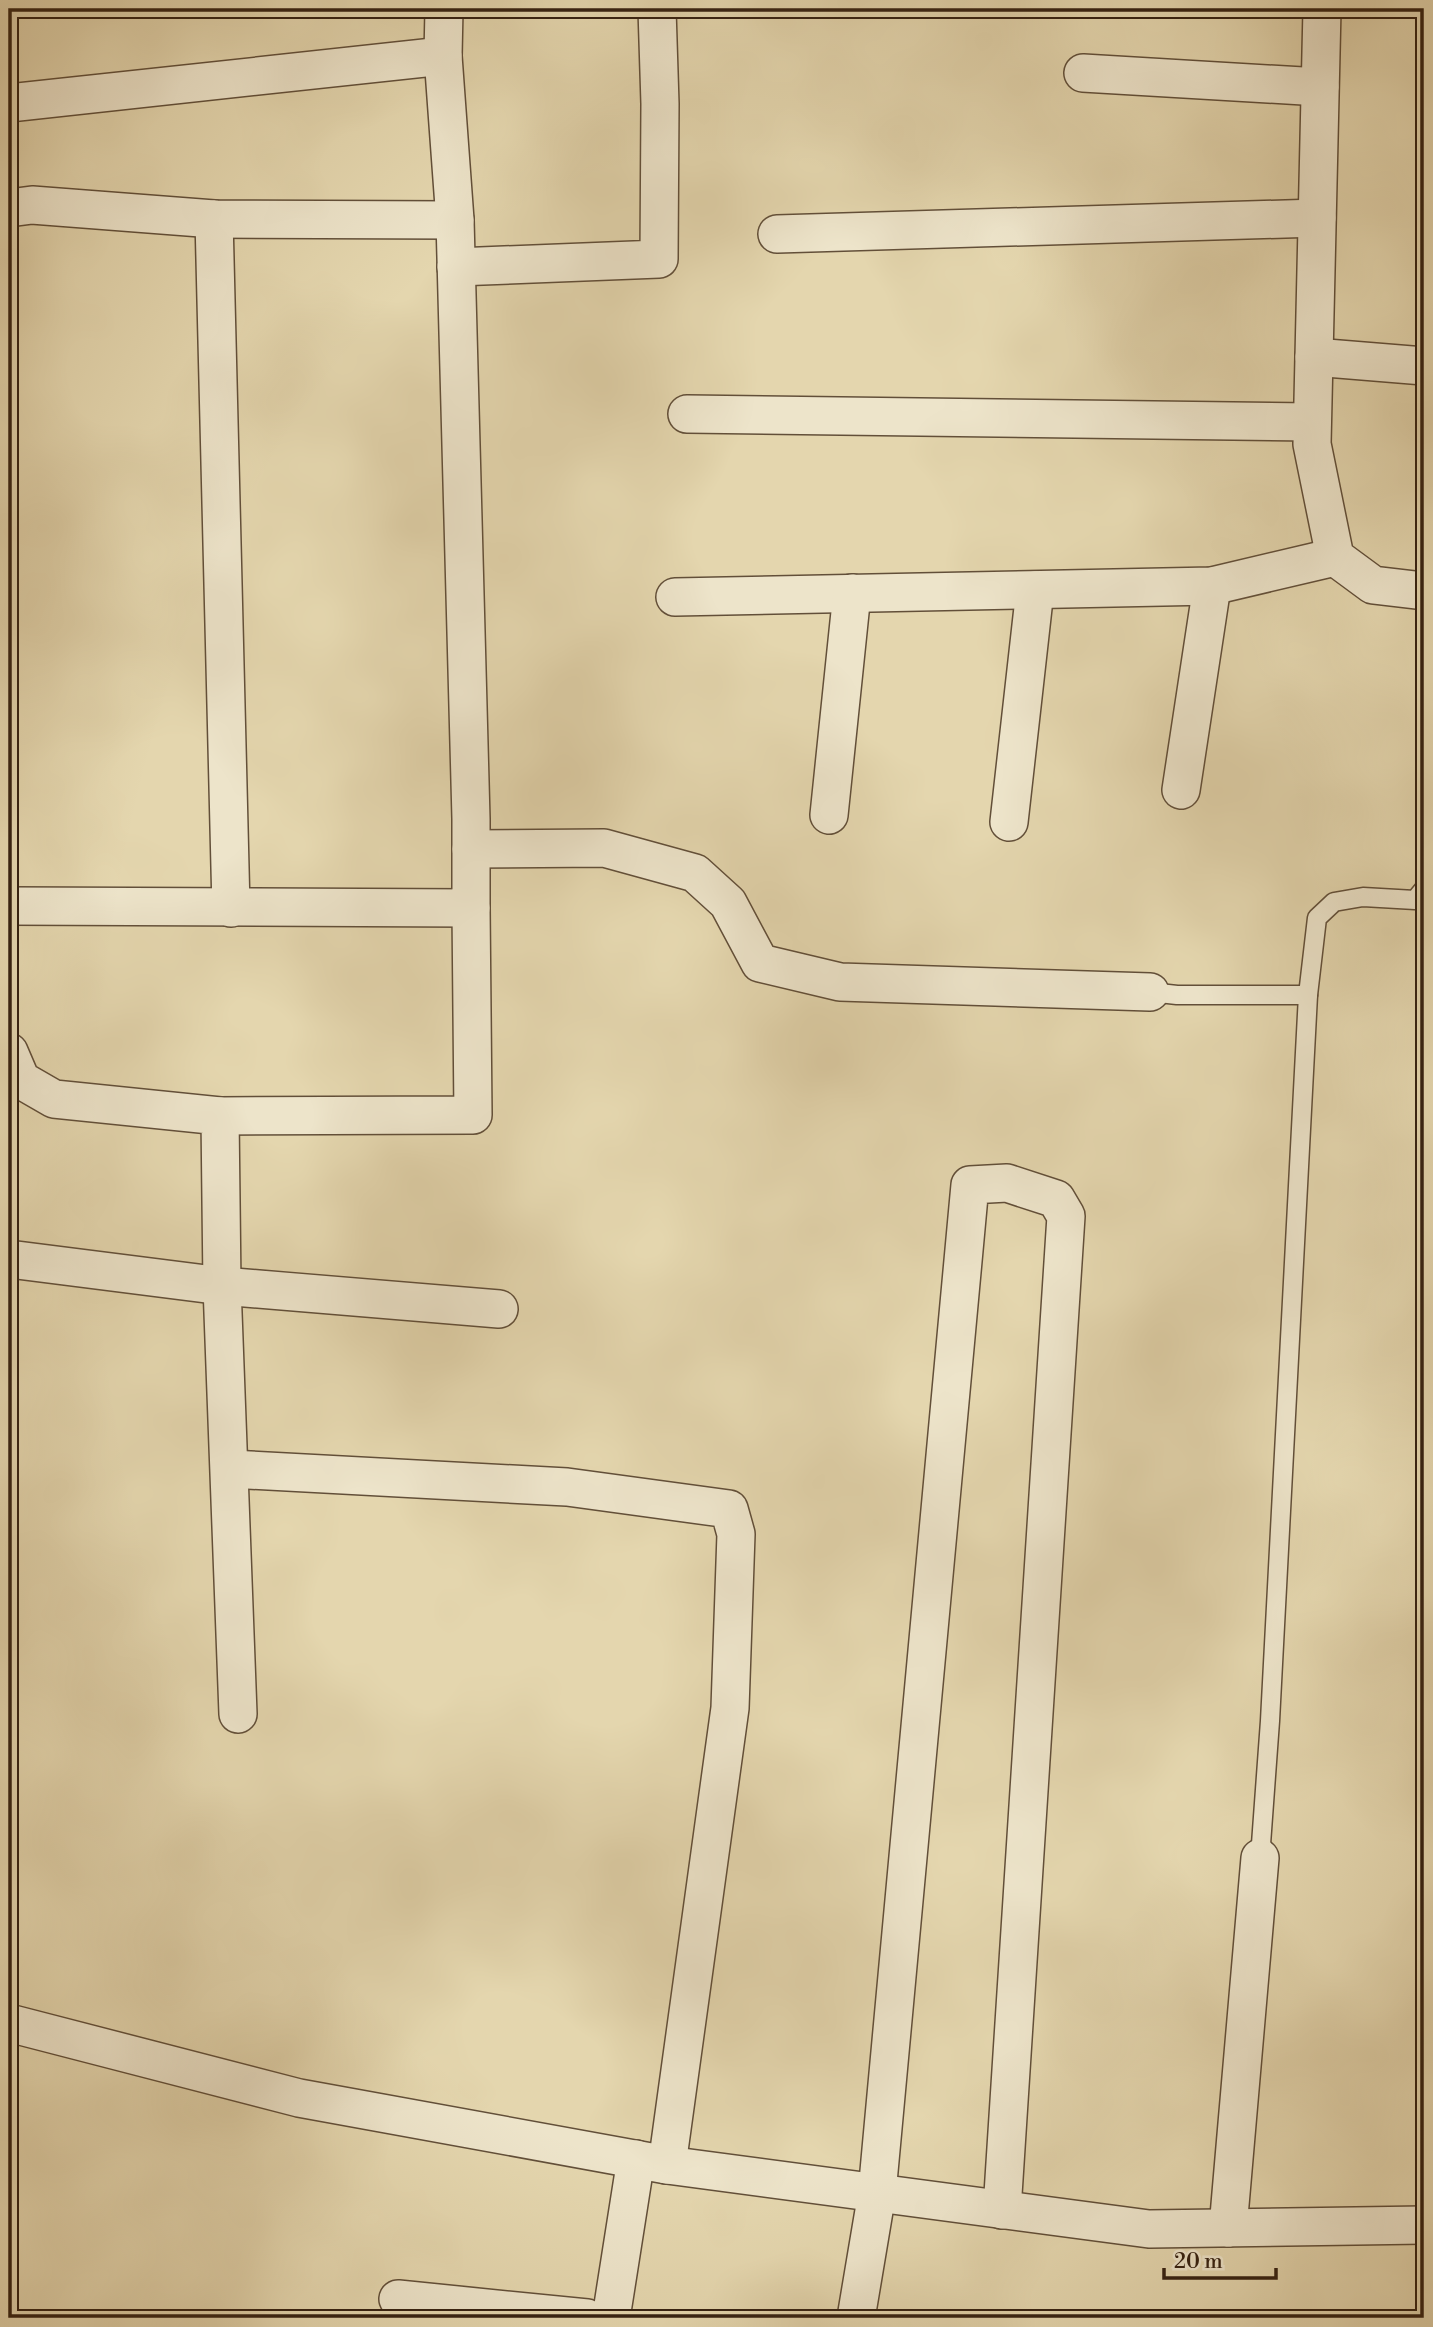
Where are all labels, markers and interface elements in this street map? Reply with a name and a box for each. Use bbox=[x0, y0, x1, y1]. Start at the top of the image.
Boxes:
scale bar bbox=[1164, 2236, 1276, 2280]
text: 20 m bbox=[1174, 2249, 1223, 2275]

